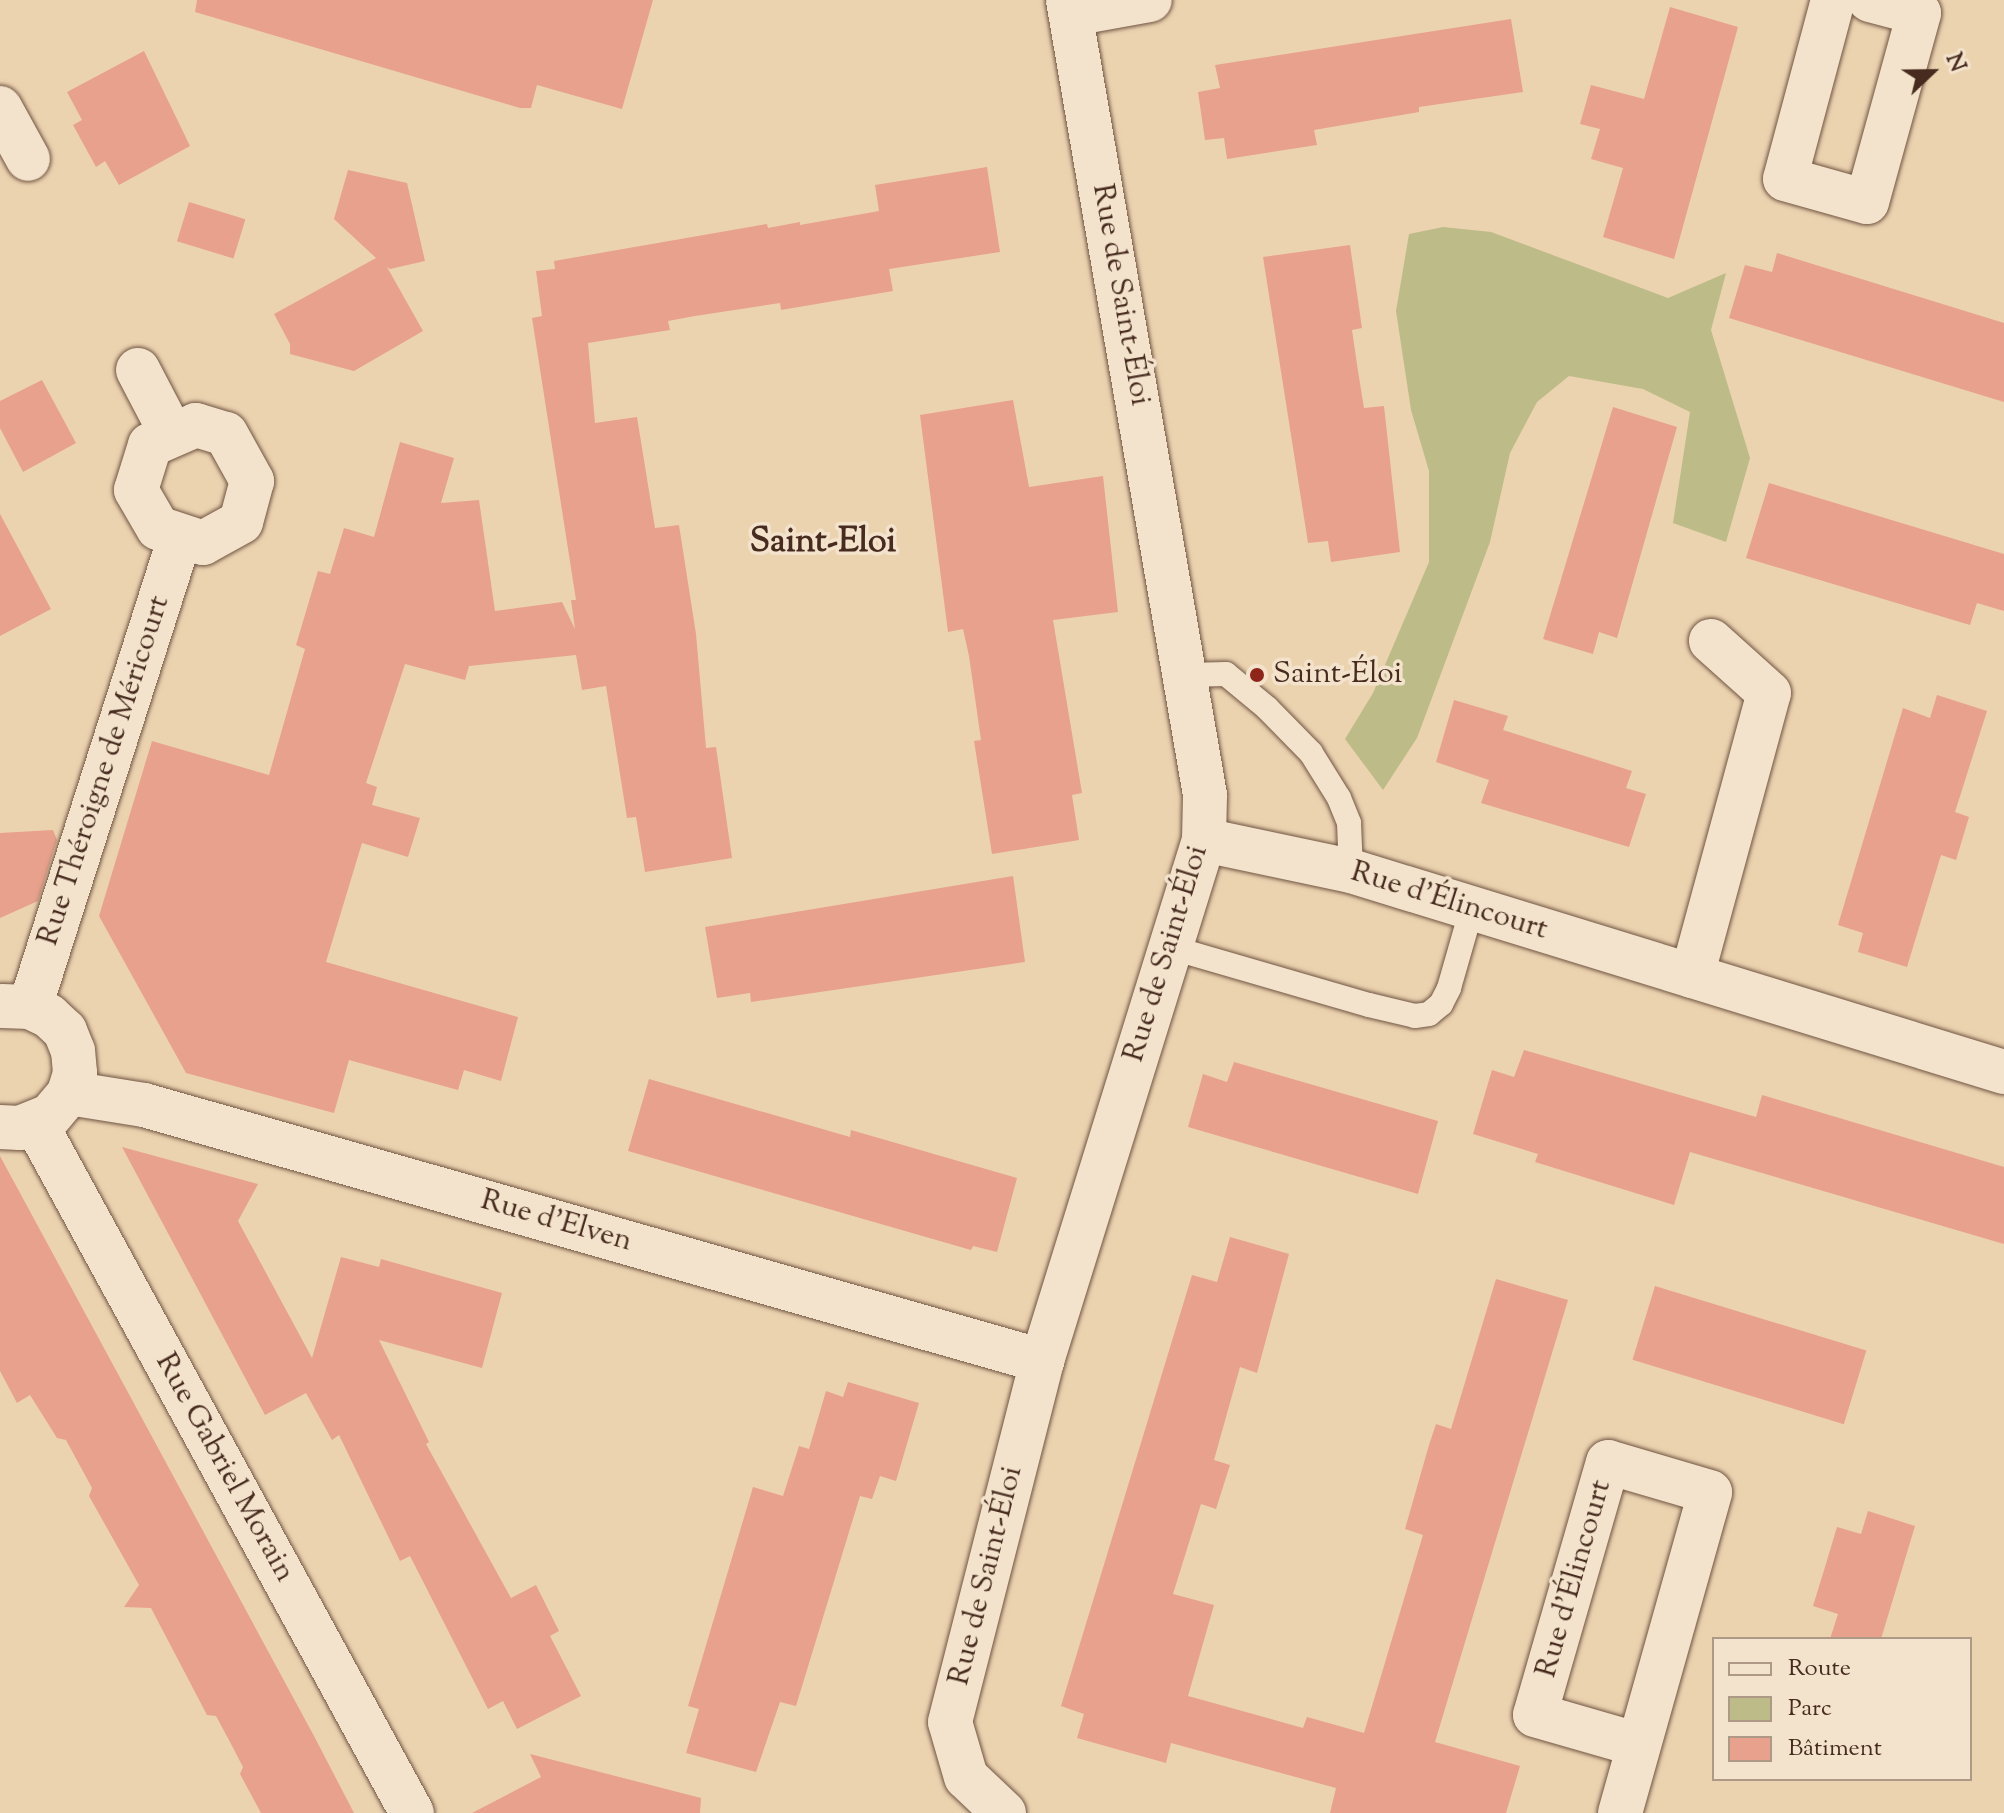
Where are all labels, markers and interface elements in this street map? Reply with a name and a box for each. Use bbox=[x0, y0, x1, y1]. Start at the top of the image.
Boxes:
north arrow bbox=[1892, 32, 1972, 112]
text: N bbox=[1936, 49, 1972, 77]
street label: Rue de Saint-Éloi bbox=[1083, 181, 1157, 409]
district label: Saint-Eloi bbox=[750, 523, 896, 563]
street label: Rue Théroigne de Méricourt bbox=[31, 592, 179, 950]
place label: Saint-Éloi bbox=[1273, 657, 1402, 693]
marker: Saint-Éloi bbox=[1248, 666, 1266, 684]
street label: Rue de Saint-Éloi bbox=[1117, 841, 1217, 1067]
street label: Rue d'Élincourt bbox=[1346, 855, 1552, 949]
street label: Rue d'Elven bbox=[476, 1183, 636, 1261]
street label: Rue Gabriel Morain bbox=[146, 1347, 302, 1589]
street label: Rue de Saint-Éloi bbox=[942, 1463, 1032, 1689]
street label: Rue d'Élincourt bbox=[1530, 1476, 1620, 1682]
legend bbox=[1712, 1637, 1972, 1781]
text: Route bbox=[1788, 1652, 1851, 1686]
text: Parc bbox=[1788, 1692, 1832, 1726]
text: Bâtiment bbox=[1788, 1732, 1882, 1766]

